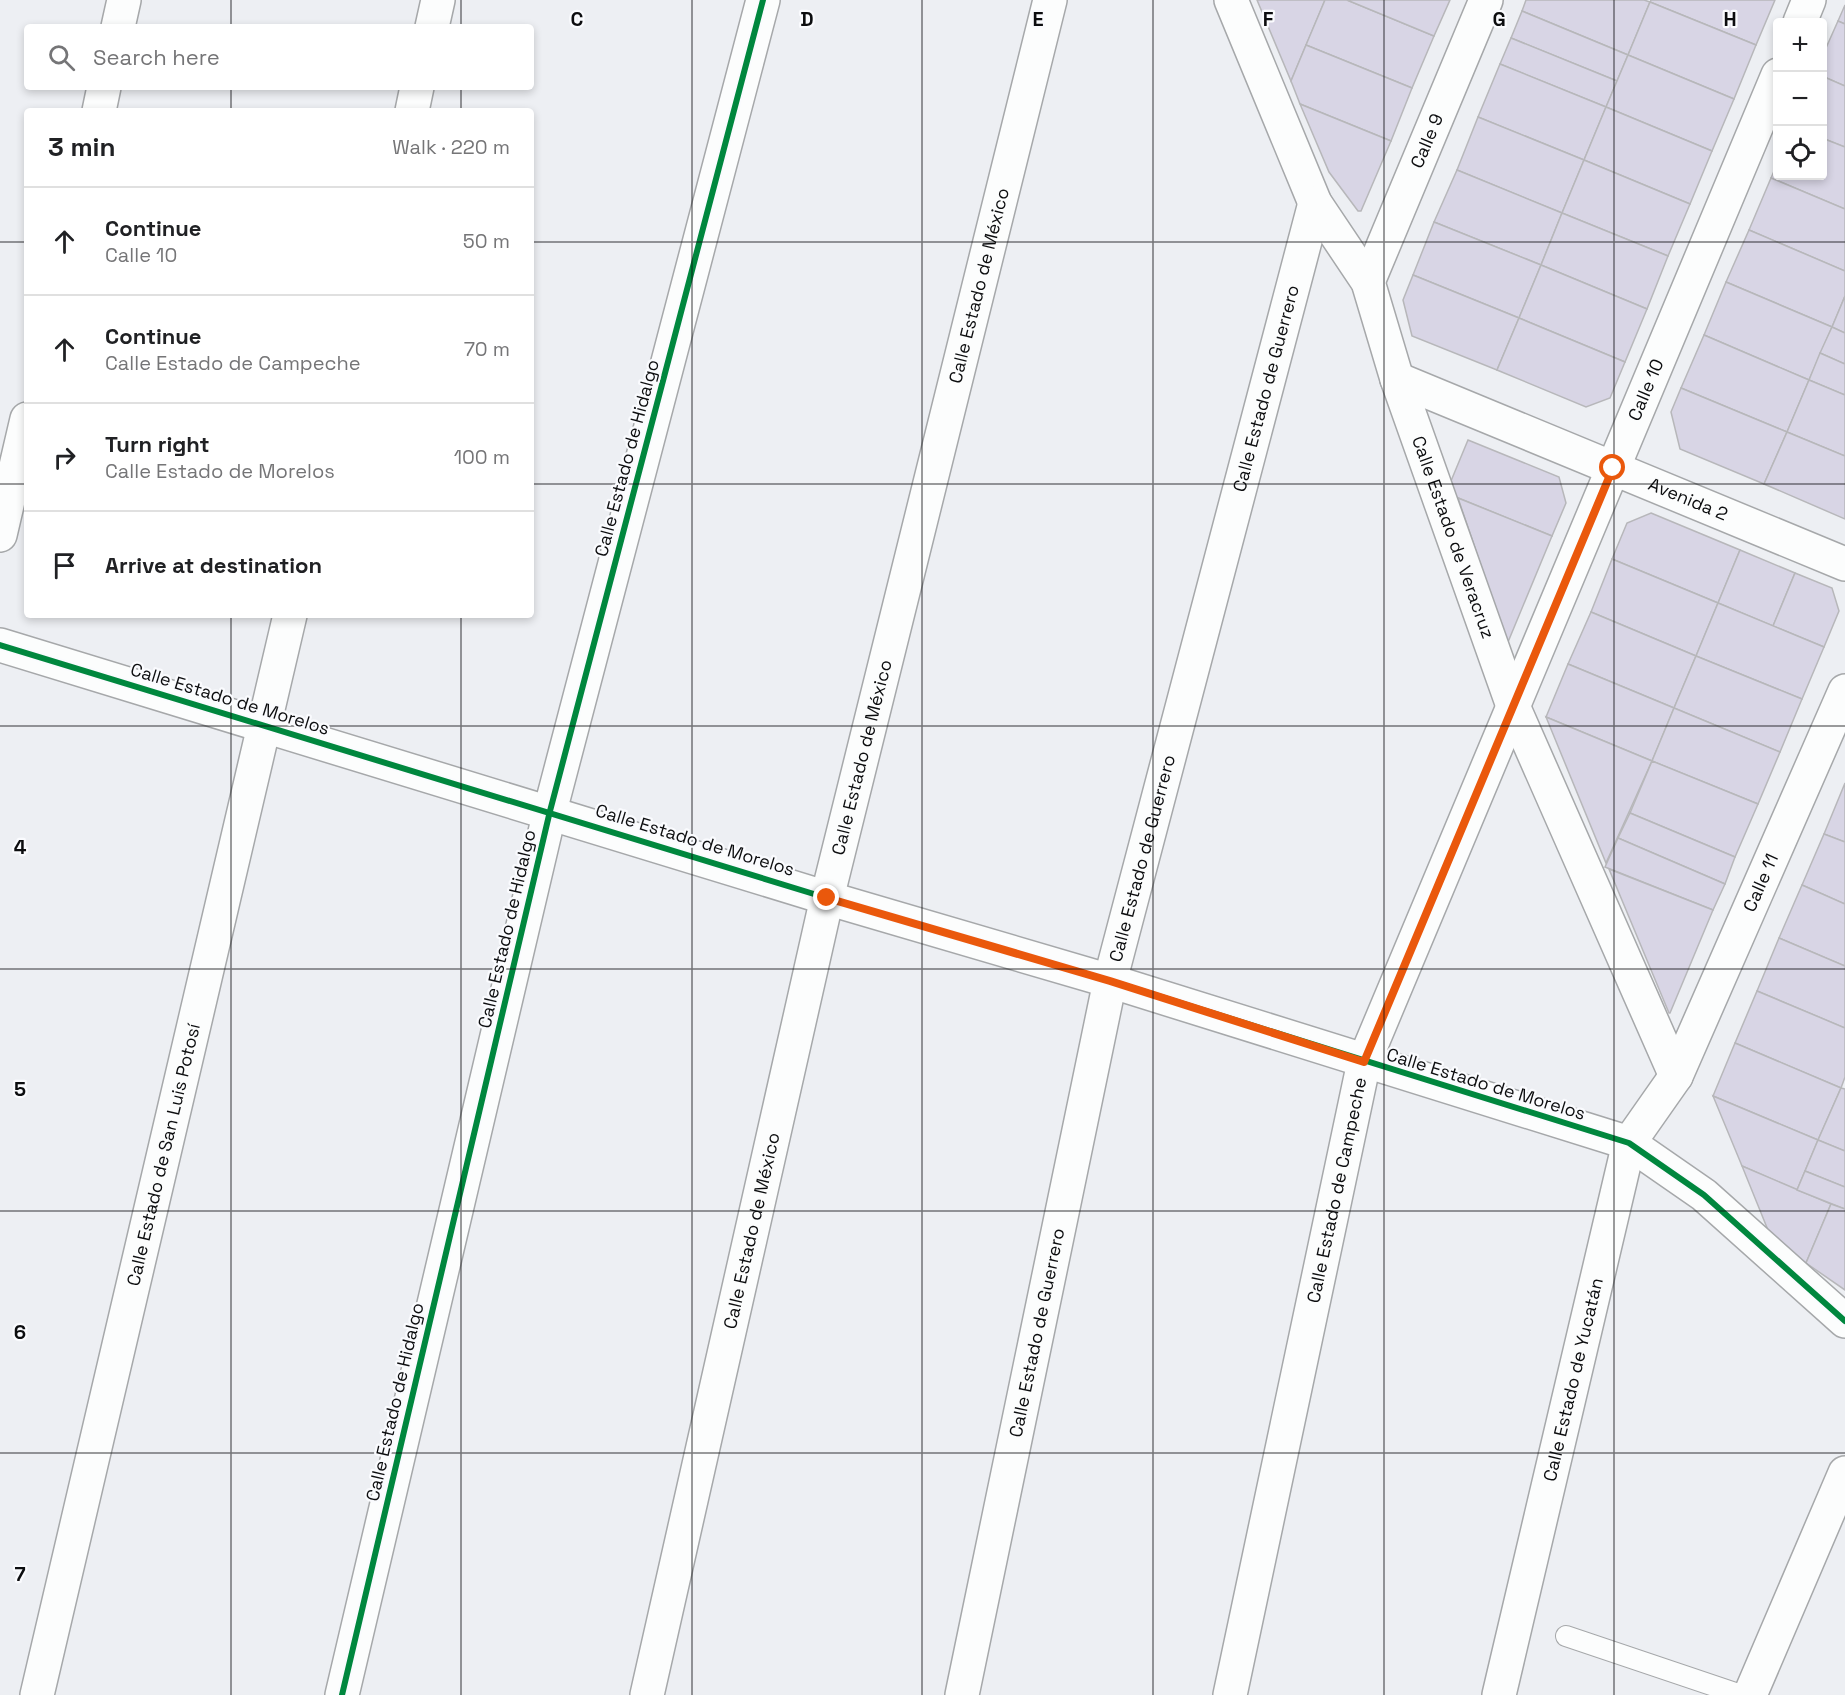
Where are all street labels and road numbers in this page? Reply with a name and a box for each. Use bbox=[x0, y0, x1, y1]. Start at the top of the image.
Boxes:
street label: Calle 9 bbox=[1405, 110, 1448, 171]
street label: Calle Estado de México bbox=[943, 185, 1014, 386]
street label: Calle Estado de Guerrero bbox=[1227, 282, 1304, 494]
street label: Calle 10 bbox=[1622, 355, 1669, 424]
street label: Calle Estado de Hidalgo bbox=[589, 357, 664, 559]
street label: Calle Estado de Veracruz bbox=[1407, 433, 1500, 642]
street label: Avenida 2 bbox=[1645, 472, 1732, 525]
street label: Calle Estado de Morelos bbox=[128, 657, 332, 740]
street label: Calle Estado de México bbox=[826, 657, 897, 857]
street label: Calle Estado de Guerrero bbox=[1104, 752, 1180, 964]
street label: Calle Estado de Morelos bbox=[593, 798, 797, 881]
street label: Calle Estado de Hidalgo bbox=[472, 827, 541, 1030]
street label: Calle 11 bbox=[1738, 850, 1783, 915]
street label: Calle Estado de San Luis Potosí bbox=[121, 1020, 205, 1288]
street label: Calle Estado de Morelos bbox=[1384, 1042, 1588, 1125]
street label: Calle Estado de Campeche bbox=[1301, 1075, 1371, 1305]
street label: Calle Estado de México bbox=[718, 1130, 785, 1331]
street label: Calle Estado de Guerrero bbox=[1004, 1226, 1070, 1439]
street label: Calle Estado de Yucatán bbox=[1538, 1275, 1608, 1484]
street label: Calle Estado de Hidalgo bbox=[360, 1300, 429, 1503]

